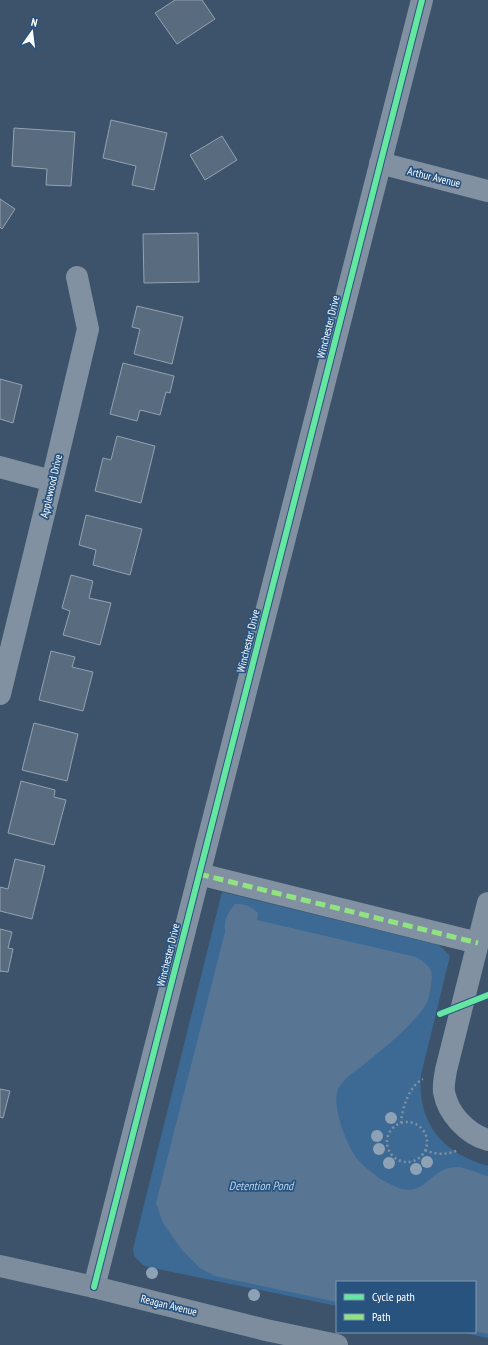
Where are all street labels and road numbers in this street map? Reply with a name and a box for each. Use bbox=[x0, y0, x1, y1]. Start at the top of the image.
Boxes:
street label: Arthur Avenue bbox=[406, 164, 462, 190]
street label: Winchester Drive bbox=[313, 294, 343, 360]
street label: Applewood Drive bbox=[37, 452, 65, 519]
street label: Winchester Drive bbox=[233, 608, 263, 674]
street label: Winchester Drive bbox=[153, 922, 183, 988]
street label: Reagan Avenue bbox=[139, 1291, 199, 1319]

